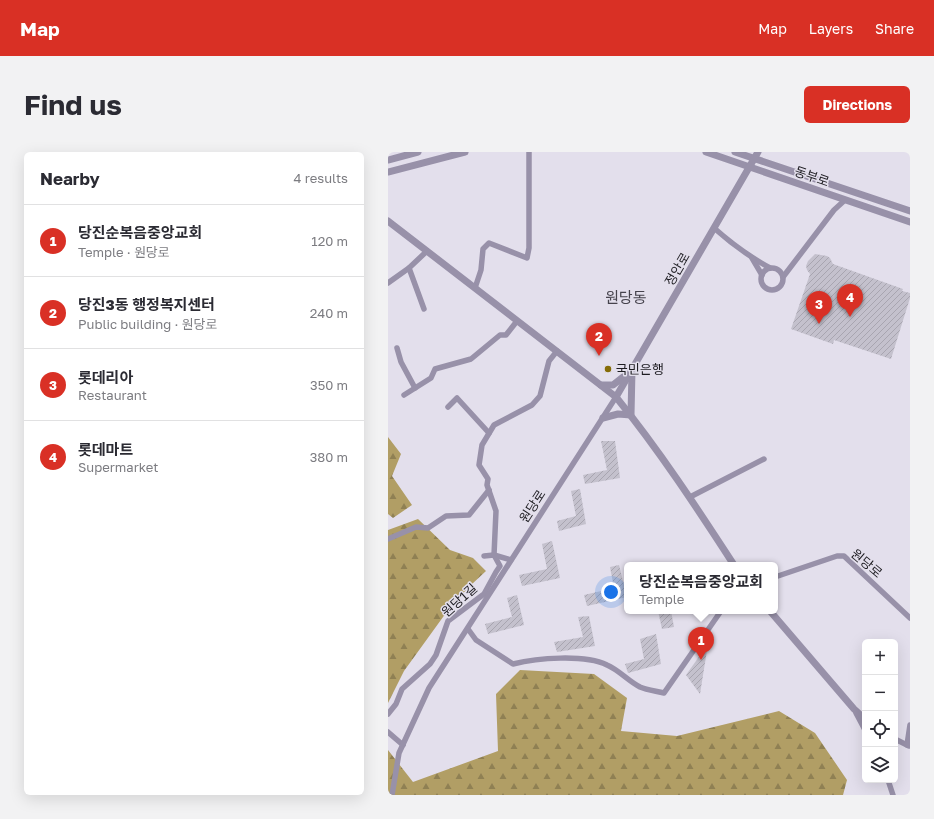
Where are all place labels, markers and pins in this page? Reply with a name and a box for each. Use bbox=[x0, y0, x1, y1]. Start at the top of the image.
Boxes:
pin: 4 bbox=[837, 284, 863, 317]
pin: 3 bbox=[806, 291, 832, 324]
pin: 2 bbox=[586, 323, 612, 356]
place label: 국민은행 bbox=[616, 361, 664, 377]
marker: 국민은행 bbox=[603, 364, 613, 374]
pin: 1 bbox=[688, 627, 714, 660]

